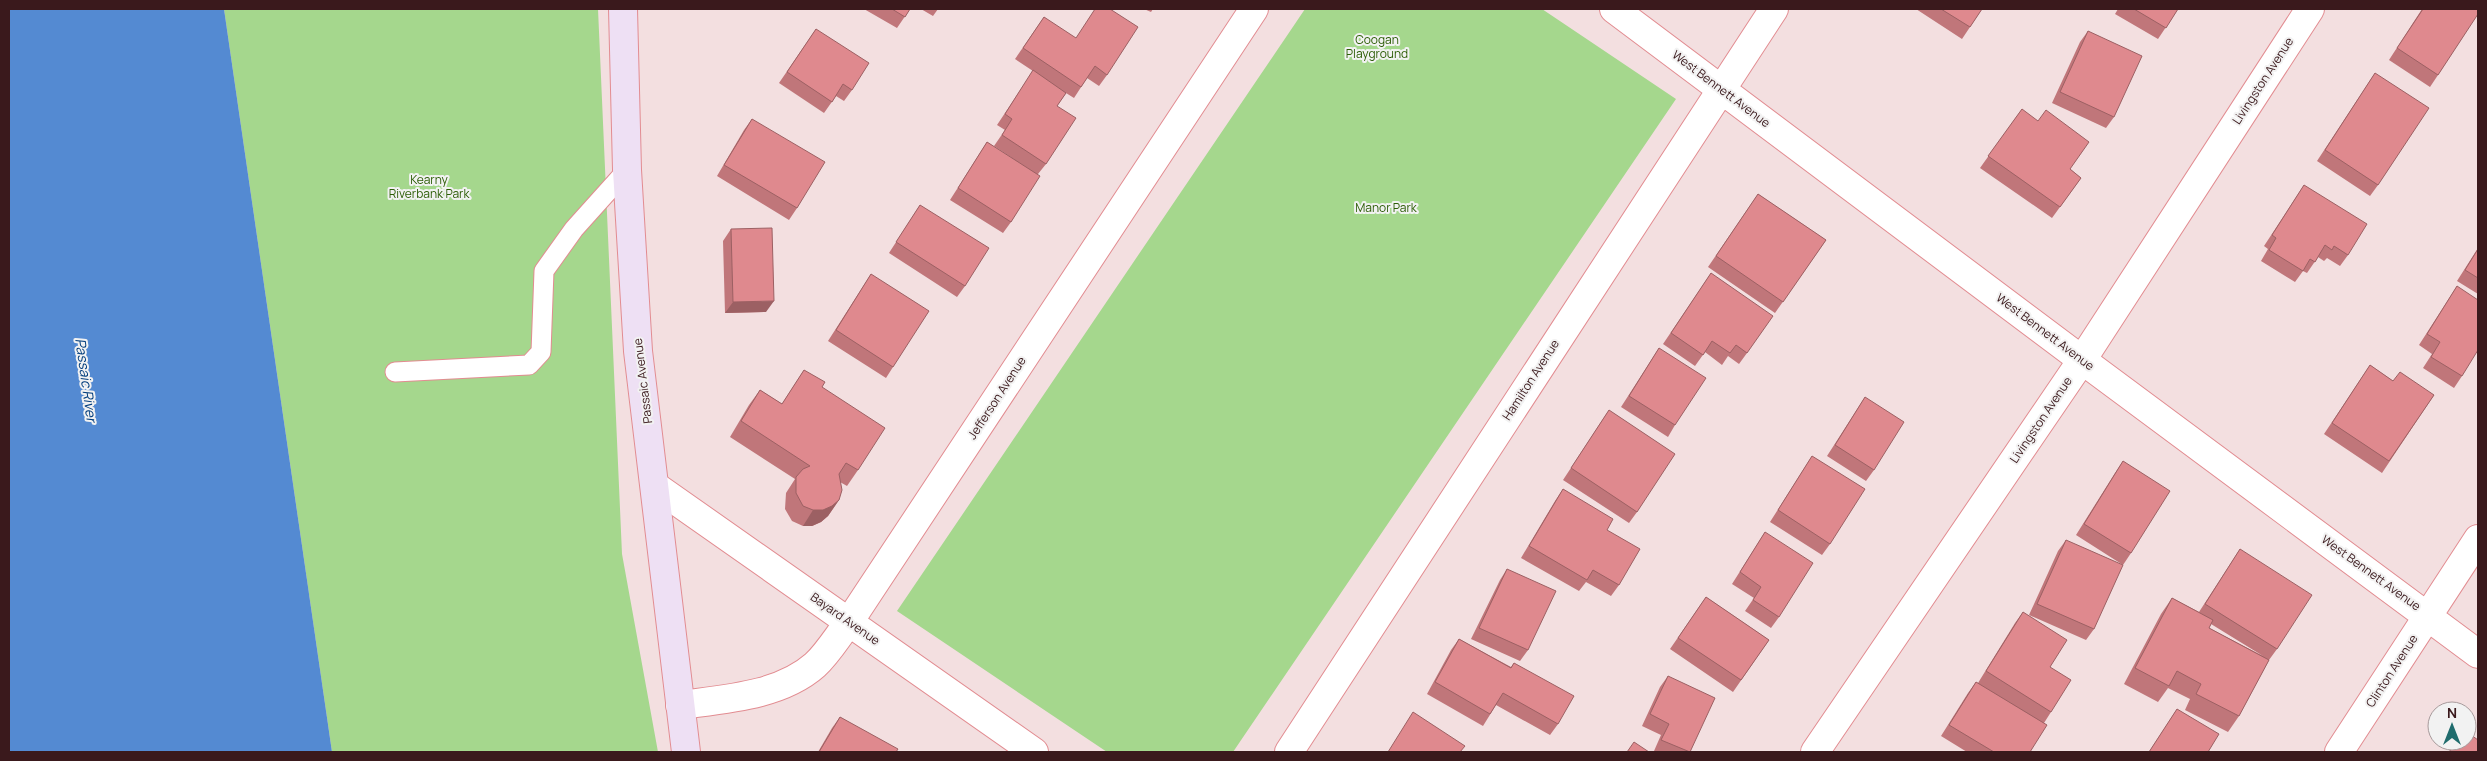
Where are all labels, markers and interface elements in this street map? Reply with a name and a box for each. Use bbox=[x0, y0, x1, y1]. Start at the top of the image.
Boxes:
park label: Coogan Playground bbox=[1346, 31, 1408, 62]
street label: Livingston Avenue bbox=[2228, 34, 2297, 128]
street label: West Bennett Avenue bbox=[1669, 46, 1774, 131]
park label: Kearny Riverbank Park bbox=[389, 171, 470, 202]
park label: Manor Park bbox=[1355, 199, 1418, 216]
street label: West Bennett Avenue bbox=[1993, 289, 2098, 374]
street label: Hamilton Avenue bbox=[1498, 336, 1563, 423]
water label: Passaic River bbox=[71, 337, 102, 425]
street label: Passaic Avenue bbox=[629, 337, 656, 425]
street label: Jefferson Avenue bbox=[963, 353, 1030, 442]
street label: Livingston Avenue bbox=[2005, 373, 2076, 466]
street label: West Bennett Avenue bbox=[2318, 531, 2424, 614]
street label: Bayard Avenue bbox=[807, 588, 883, 649]
street label: Clinton Avenue bbox=[2362, 631, 2421, 710]
north arrow bbox=[2427, 701, 2477, 751]
text: N bbox=[2447, 703, 2457, 722]

